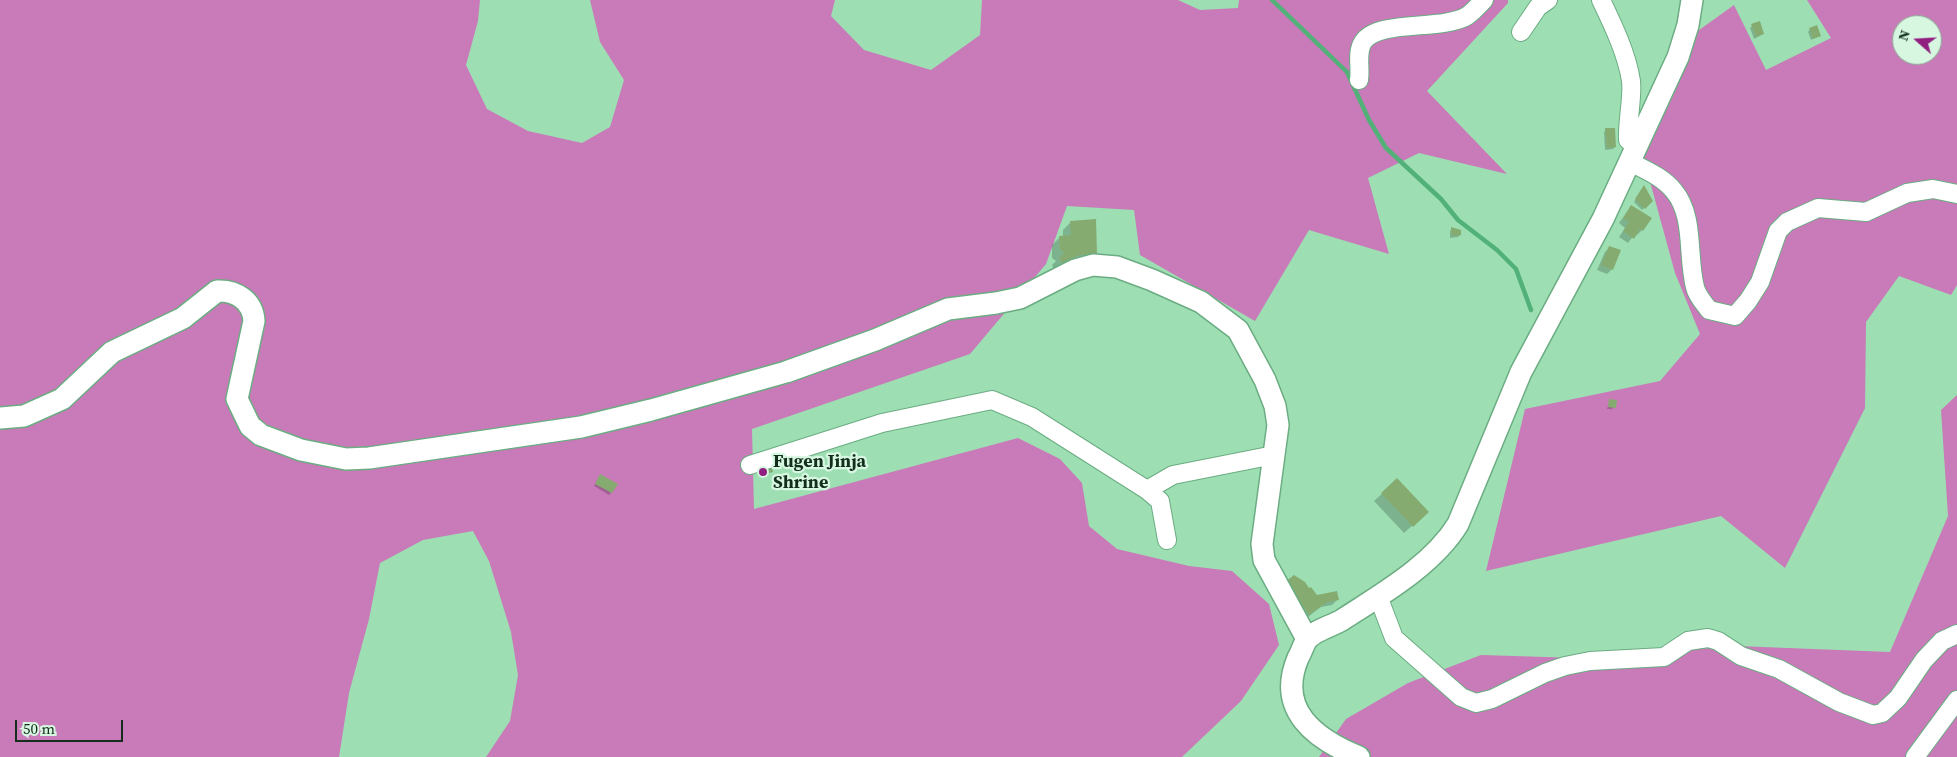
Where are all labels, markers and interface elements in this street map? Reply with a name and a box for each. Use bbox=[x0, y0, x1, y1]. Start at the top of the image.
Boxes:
north arrow bbox=[1892, 15, 1942, 65]
text: N bbox=[1893, 27, 1915, 44]
place label: Fugen Jinja Shrine bbox=[773, 451, 866, 494]
marker: Fugen Jinja Shrine bbox=[757, 466, 769, 478]
scale bar bbox=[18, 710, 125, 742]
text: 50 m bbox=[23, 718, 55, 739]

